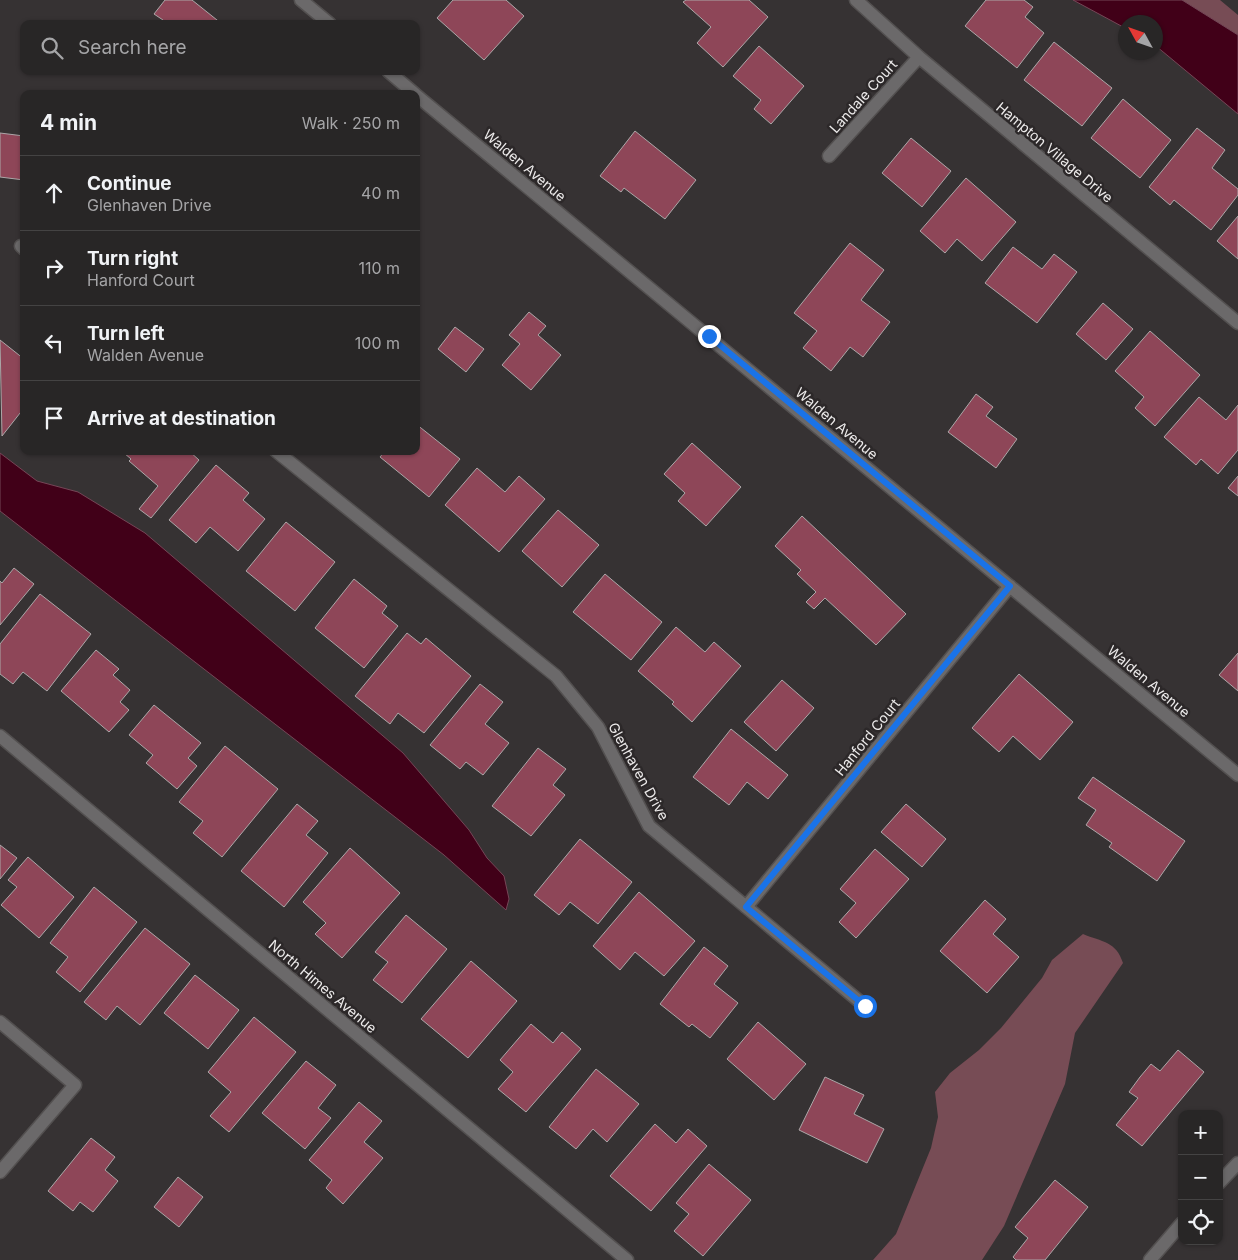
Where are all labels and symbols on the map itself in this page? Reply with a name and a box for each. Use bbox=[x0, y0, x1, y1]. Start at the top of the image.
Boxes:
north arrow bbox=[1118, 15, 1163, 60]
street label: Landale Court bbox=[826, 55, 901, 136]
street label: Hampton Village Drive bbox=[993, 98, 1117, 206]
street label: Walden Avenue bbox=[480, 126, 570, 204]
route end bbox=[698, 325, 721, 348]
street label: Walden Avenue bbox=[792, 384, 882, 462]
street label: Walden Avenue bbox=[1104, 642, 1194, 720]
street label: Hanford Court bbox=[831, 695, 904, 779]
street label: Glenhaven Drive bbox=[605, 719, 673, 823]
street label: North Himes Avenue bbox=[265, 936, 381, 1036]
route start bbox=[854, 995, 877, 1018]

